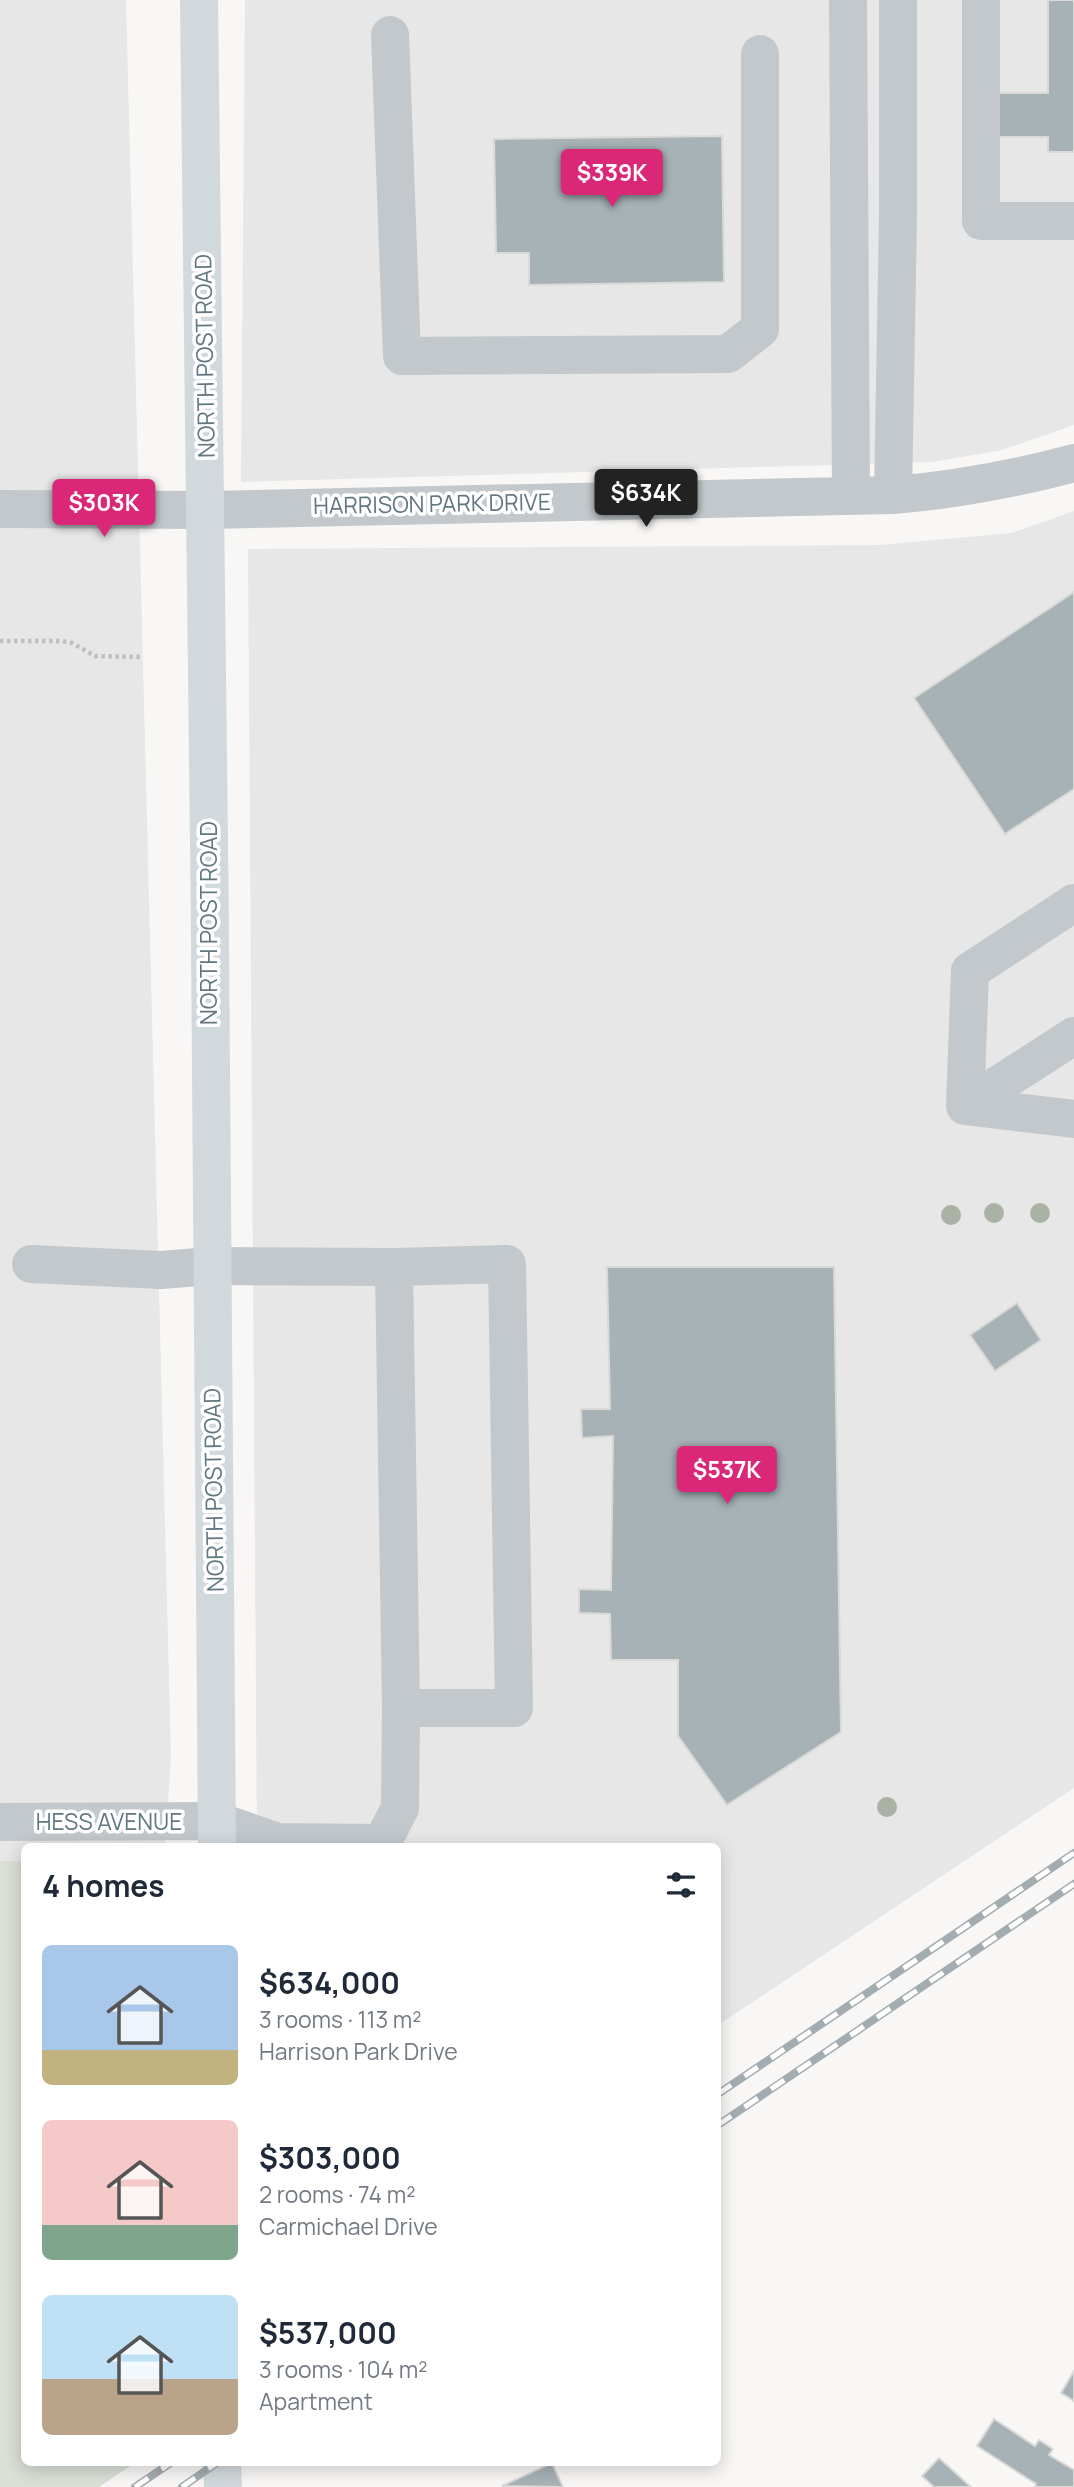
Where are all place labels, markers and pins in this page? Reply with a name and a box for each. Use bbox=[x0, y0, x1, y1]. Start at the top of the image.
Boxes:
pin: $339K bbox=[563, 150, 661, 209]
pin: $634K bbox=[597, 470, 695, 529]
pin: $303K bbox=[55, 480, 153, 539]
pin: $537K bbox=[678, 1446, 776, 1506]

